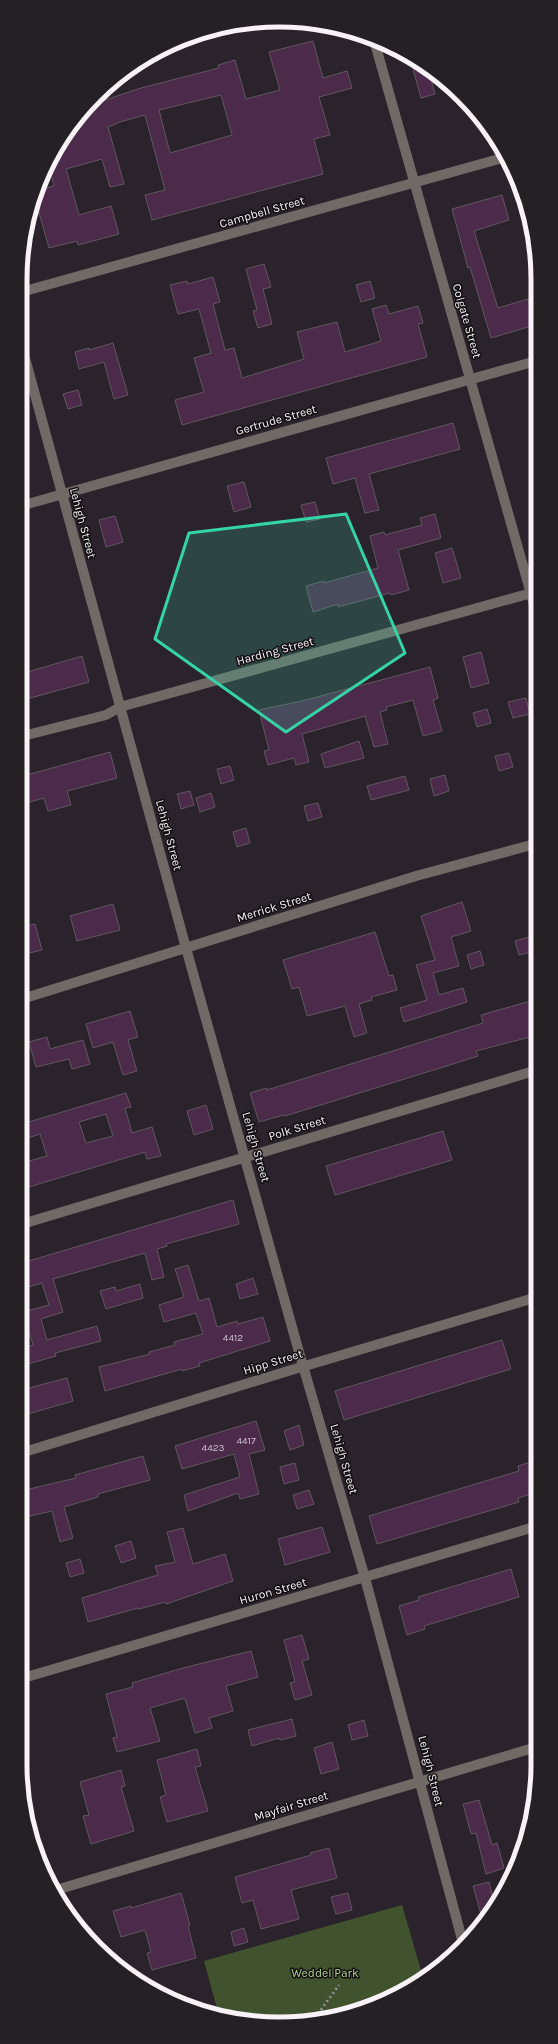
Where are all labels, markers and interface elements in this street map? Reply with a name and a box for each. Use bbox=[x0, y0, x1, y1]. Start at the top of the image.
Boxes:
street label: Campbell Street bbox=[218, 193, 307, 231]
street label: Colgate Street bbox=[450, 282, 484, 360]
street label: Gertrude Street bbox=[234, 402, 318, 438]
street label: Lehigh Street bbox=[67, 486, 99, 560]
street label: Harding Street bbox=[235, 634, 316, 668]
street label: Lehigh Street bbox=[153, 798, 185, 872]
street label: Merrick Street bbox=[235, 889, 313, 925]
street label: Lehigh Street bbox=[239, 1110, 273, 1184]
street label: Polk Street bbox=[267, 1113, 328, 1143]
house number: 4412 bbox=[223, 1332, 243, 1344]
street label: Hipp Street bbox=[242, 1346, 305, 1378]
street label: Lehigh Street bbox=[327, 1422, 361, 1496]
house number: 4417 bbox=[236, 1435, 256, 1447]
house number: 4423 bbox=[202, 1442, 225, 1454]
street label: Huron Street bbox=[238, 1575, 309, 1607]
street label: Lehigh Street bbox=[415, 1734, 447, 1808]
street label: Mayfair Street bbox=[252, 1788, 330, 1824]
park label: Weddel Park bbox=[291, 1966, 359, 1980]

